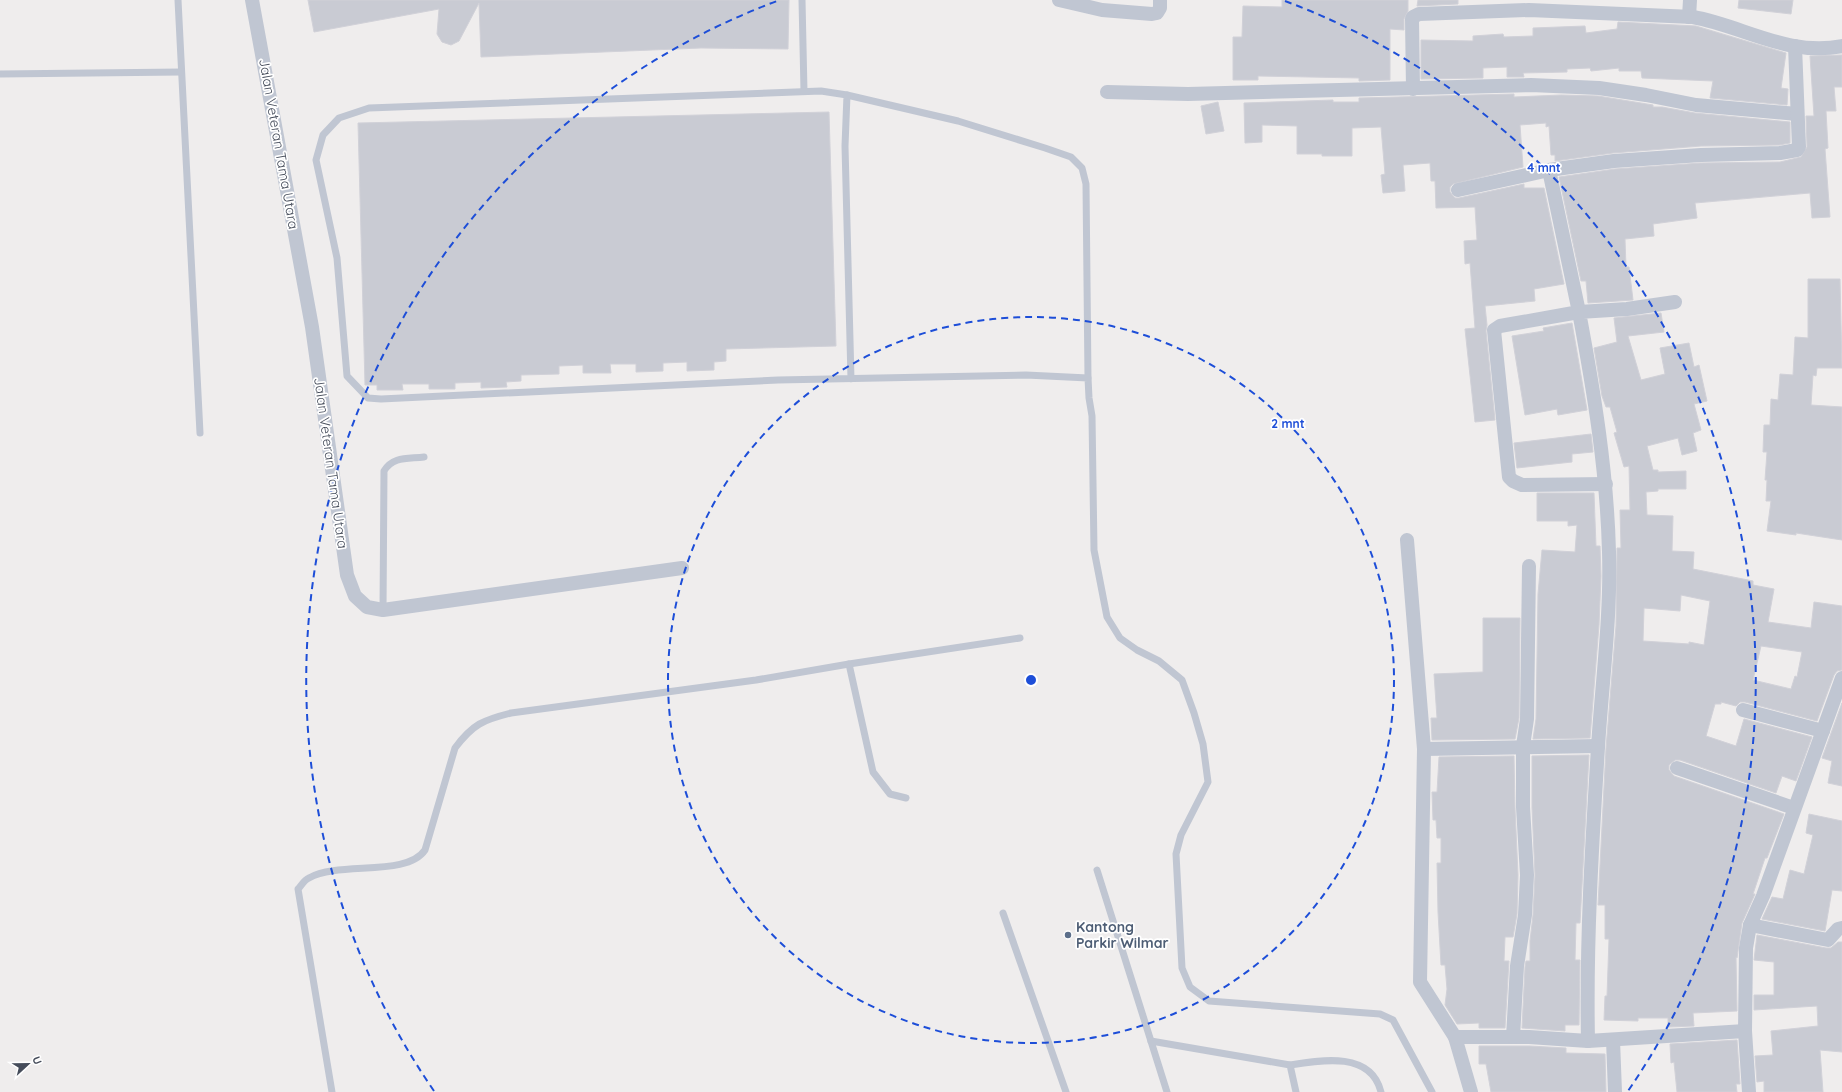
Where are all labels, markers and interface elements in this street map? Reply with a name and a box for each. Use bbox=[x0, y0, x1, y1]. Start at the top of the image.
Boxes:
street label: Jalan Veteran Tama Utara bbox=[255, 57, 303, 231]
text: 4 mnt bbox=[1527, 160, 1561, 175]
street label: Jalan Veteran Tama Utara bbox=[310, 376, 352, 550]
text: 2 mnt bbox=[1271, 416, 1305, 431]
centre of rings bbox=[1024, 673, 1038, 687]
place label: Kantong Parkir Wilmar bbox=[1076, 918, 1169, 952]
marker: Kantong Parkir Wilmar bbox=[1063, 930, 1073, 940]
north arrow bbox=[8, 1044, 48, 1084]
text: U bbox=[29, 1054, 45, 1066]

